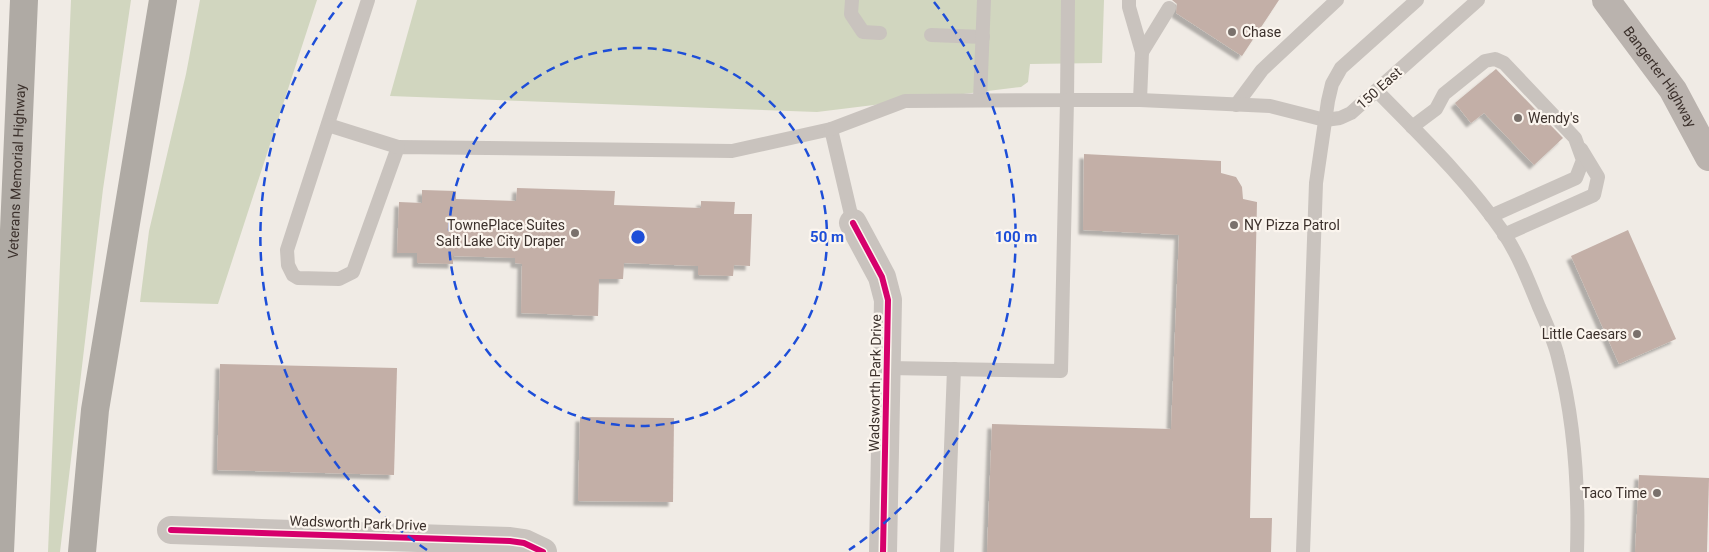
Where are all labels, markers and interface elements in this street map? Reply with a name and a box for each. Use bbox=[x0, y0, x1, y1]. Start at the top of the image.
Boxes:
street label: Bangerter Highway bbox=[1620, 23, 1700, 130]
place label: Chase bbox=[1242, 24, 1281, 40]
marker: Chase bbox=[1226, 26, 1238, 38]
street label: 150 East bbox=[1353, 64, 1405, 112]
street label: Veterans Memorial Highway bbox=[5, 83, 28, 259]
place label: Wendy's bbox=[1528, 110, 1579, 126]
marker: Wendy's bbox=[1512, 112, 1524, 124]
place label: TownePlace Suites Salt Lake City Draper bbox=[436, 217, 565, 249]
place label: NY Pizza Patrol bbox=[1244, 217, 1340, 233]
marker: NY Pizza Patrol bbox=[1228, 219, 1240, 231]
marker: TownePlace Suites Salt Lake City Draper bbox=[569, 227, 581, 239]
centre of rings bbox=[629, 228, 647, 246]
text: 50 m bbox=[810, 228, 844, 246]
text: 100 m bbox=[995, 228, 1037, 246]
street label: Wadsworth Park Drive bbox=[866, 314, 884, 452]
place label: Little Caesars bbox=[1542, 326, 1627, 342]
marker: Little Caesars bbox=[1631, 328, 1643, 340]
place label: Taco Time bbox=[1582, 485, 1647, 501]
marker: Taco Time bbox=[1651, 487, 1663, 499]
street label: Wadsworth Park Drive bbox=[289, 513, 427, 533]

